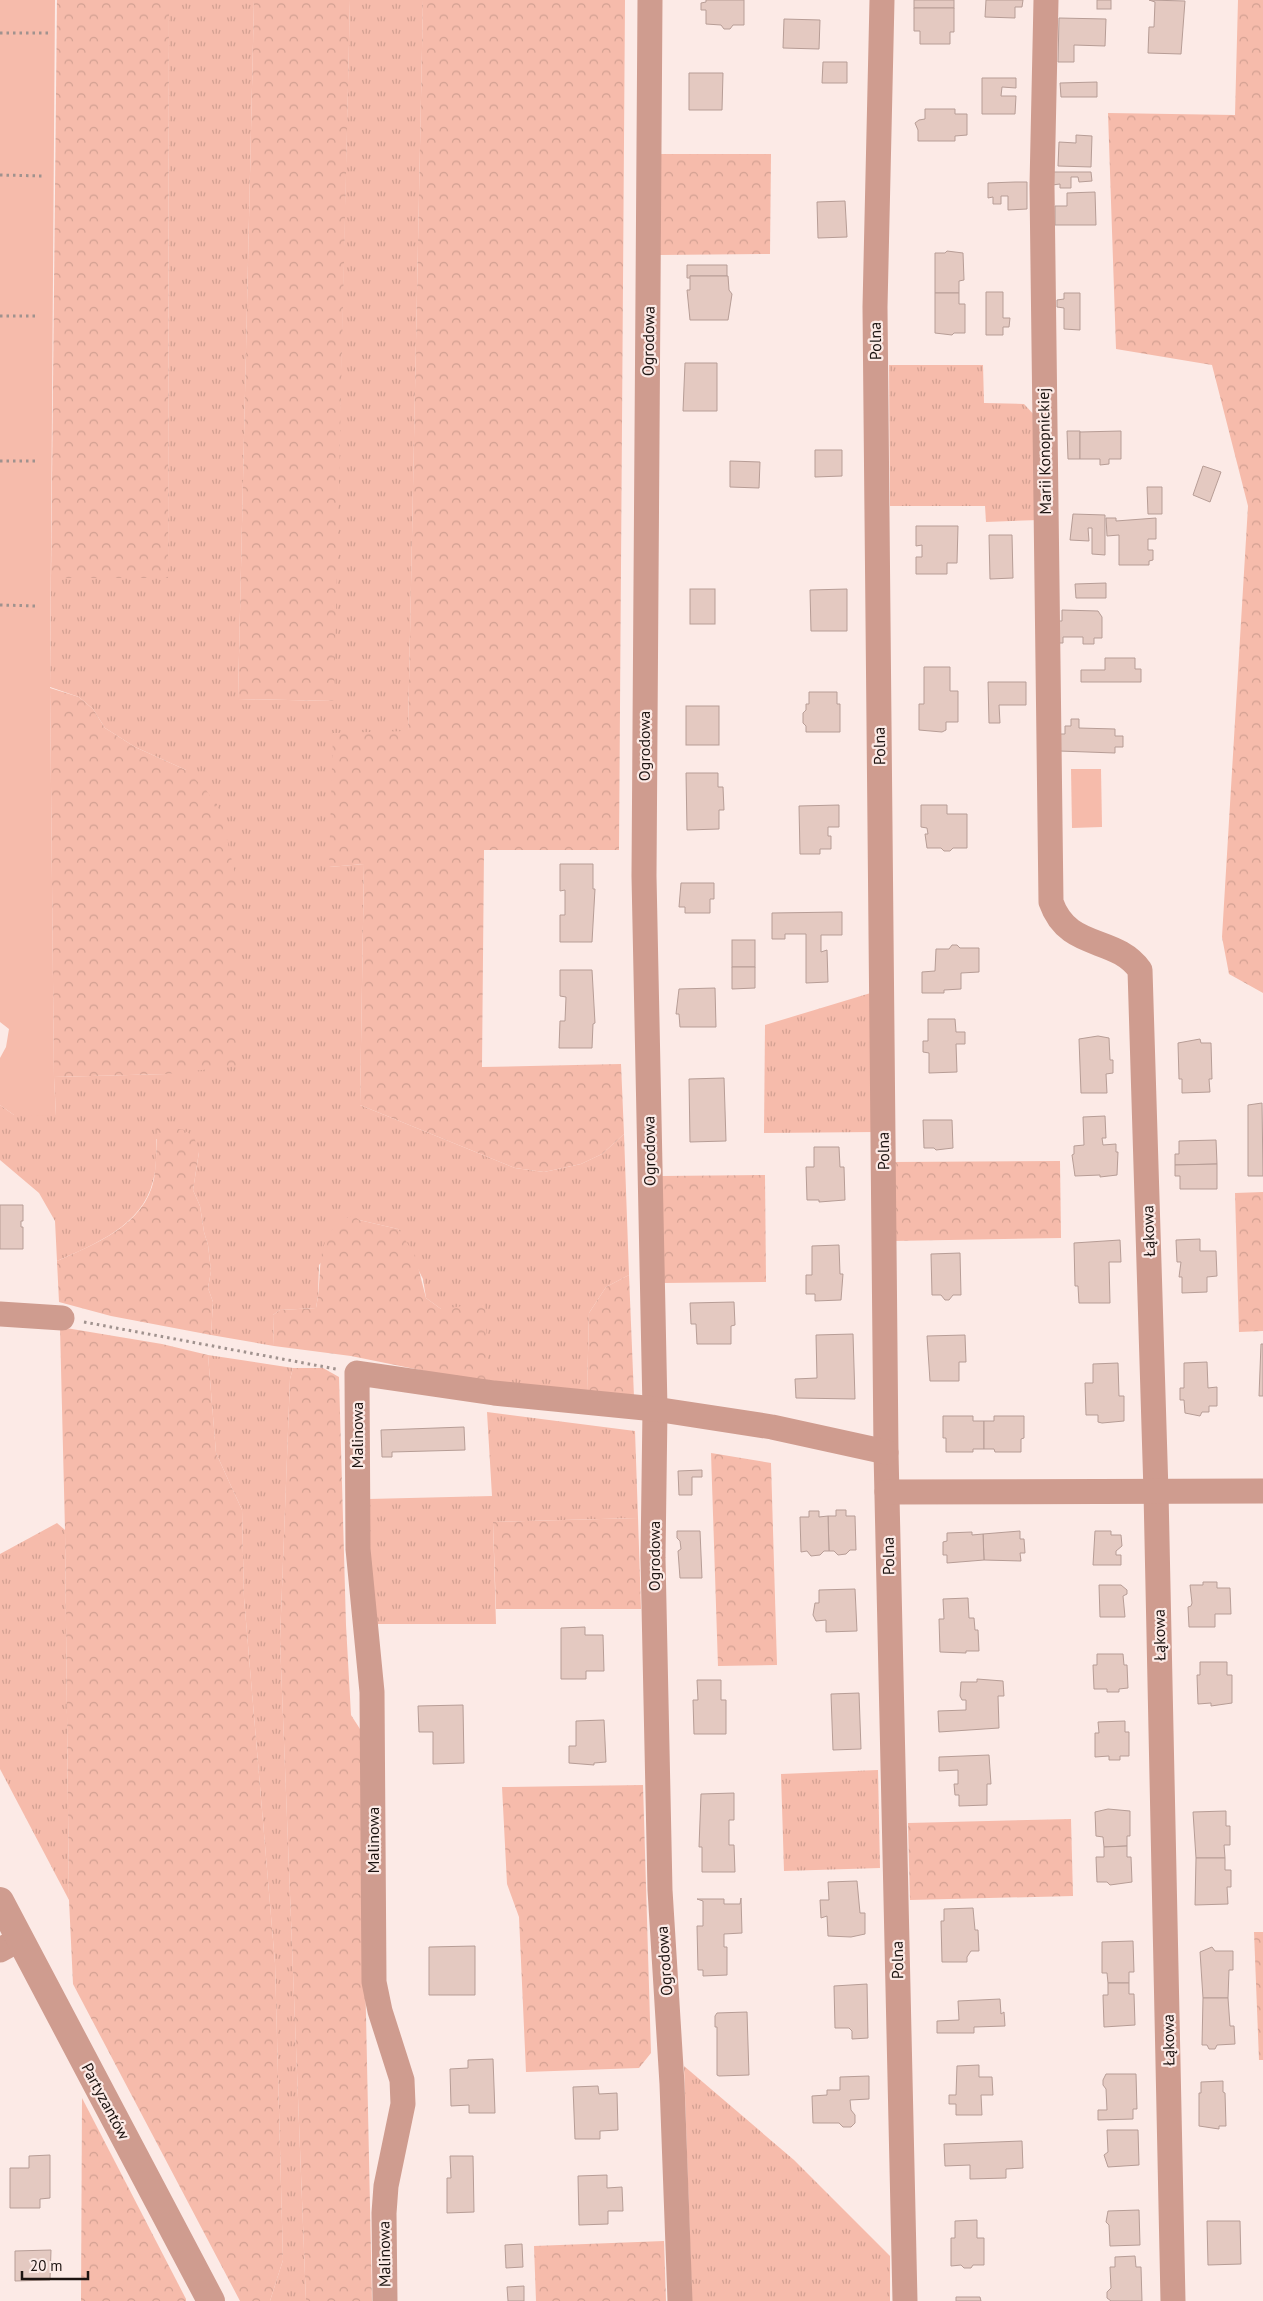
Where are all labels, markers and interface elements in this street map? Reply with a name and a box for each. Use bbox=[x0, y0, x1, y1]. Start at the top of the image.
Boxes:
street label: Ogrodowa bbox=[637, 306, 659, 376]
street label: Polna bbox=[865, 322, 885, 360]
street label: Marii Konopnickiej bbox=[1033, 387, 1055, 515]
street label: Ogrodowa bbox=[634, 711, 654, 781]
street label: Polna bbox=[869, 727, 889, 765]
street label: Ogrodowa bbox=[638, 1116, 660, 1186]
street label: Polna bbox=[873, 1132, 893, 1170]
street label: Łąkowa bbox=[1137, 1205, 1159, 1257]
street label: Malinowa bbox=[347, 1402, 367, 1468]
street label: Ogrodowa bbox=[644, 1521, 664, 1591]
street label: Polna bbox=[878, 1537, 898, 1575]
street label: Łąkowa bbox=[1149, 1609, 1169, 1661]
street label: Malinowa bbox=[363, 1807, 383, 1873]
street label: Ogrodowa bbox=[652, 1925, 676, 1997]
street label: Polna bbox=[887, 1941, 907, 1979]
street label: Łąkowa bbox=[1158, 2014, 1178, 2066]
street label: Partyzantów bbox=[77, 2059, 135, 2143]
street label: Malinowa bbox=[373, 2221, 395, 2287]
scale bar bbox=[22, 2248, 89, 2280]
text: 20 m bbox=[30, 2256, 63, 2275]

